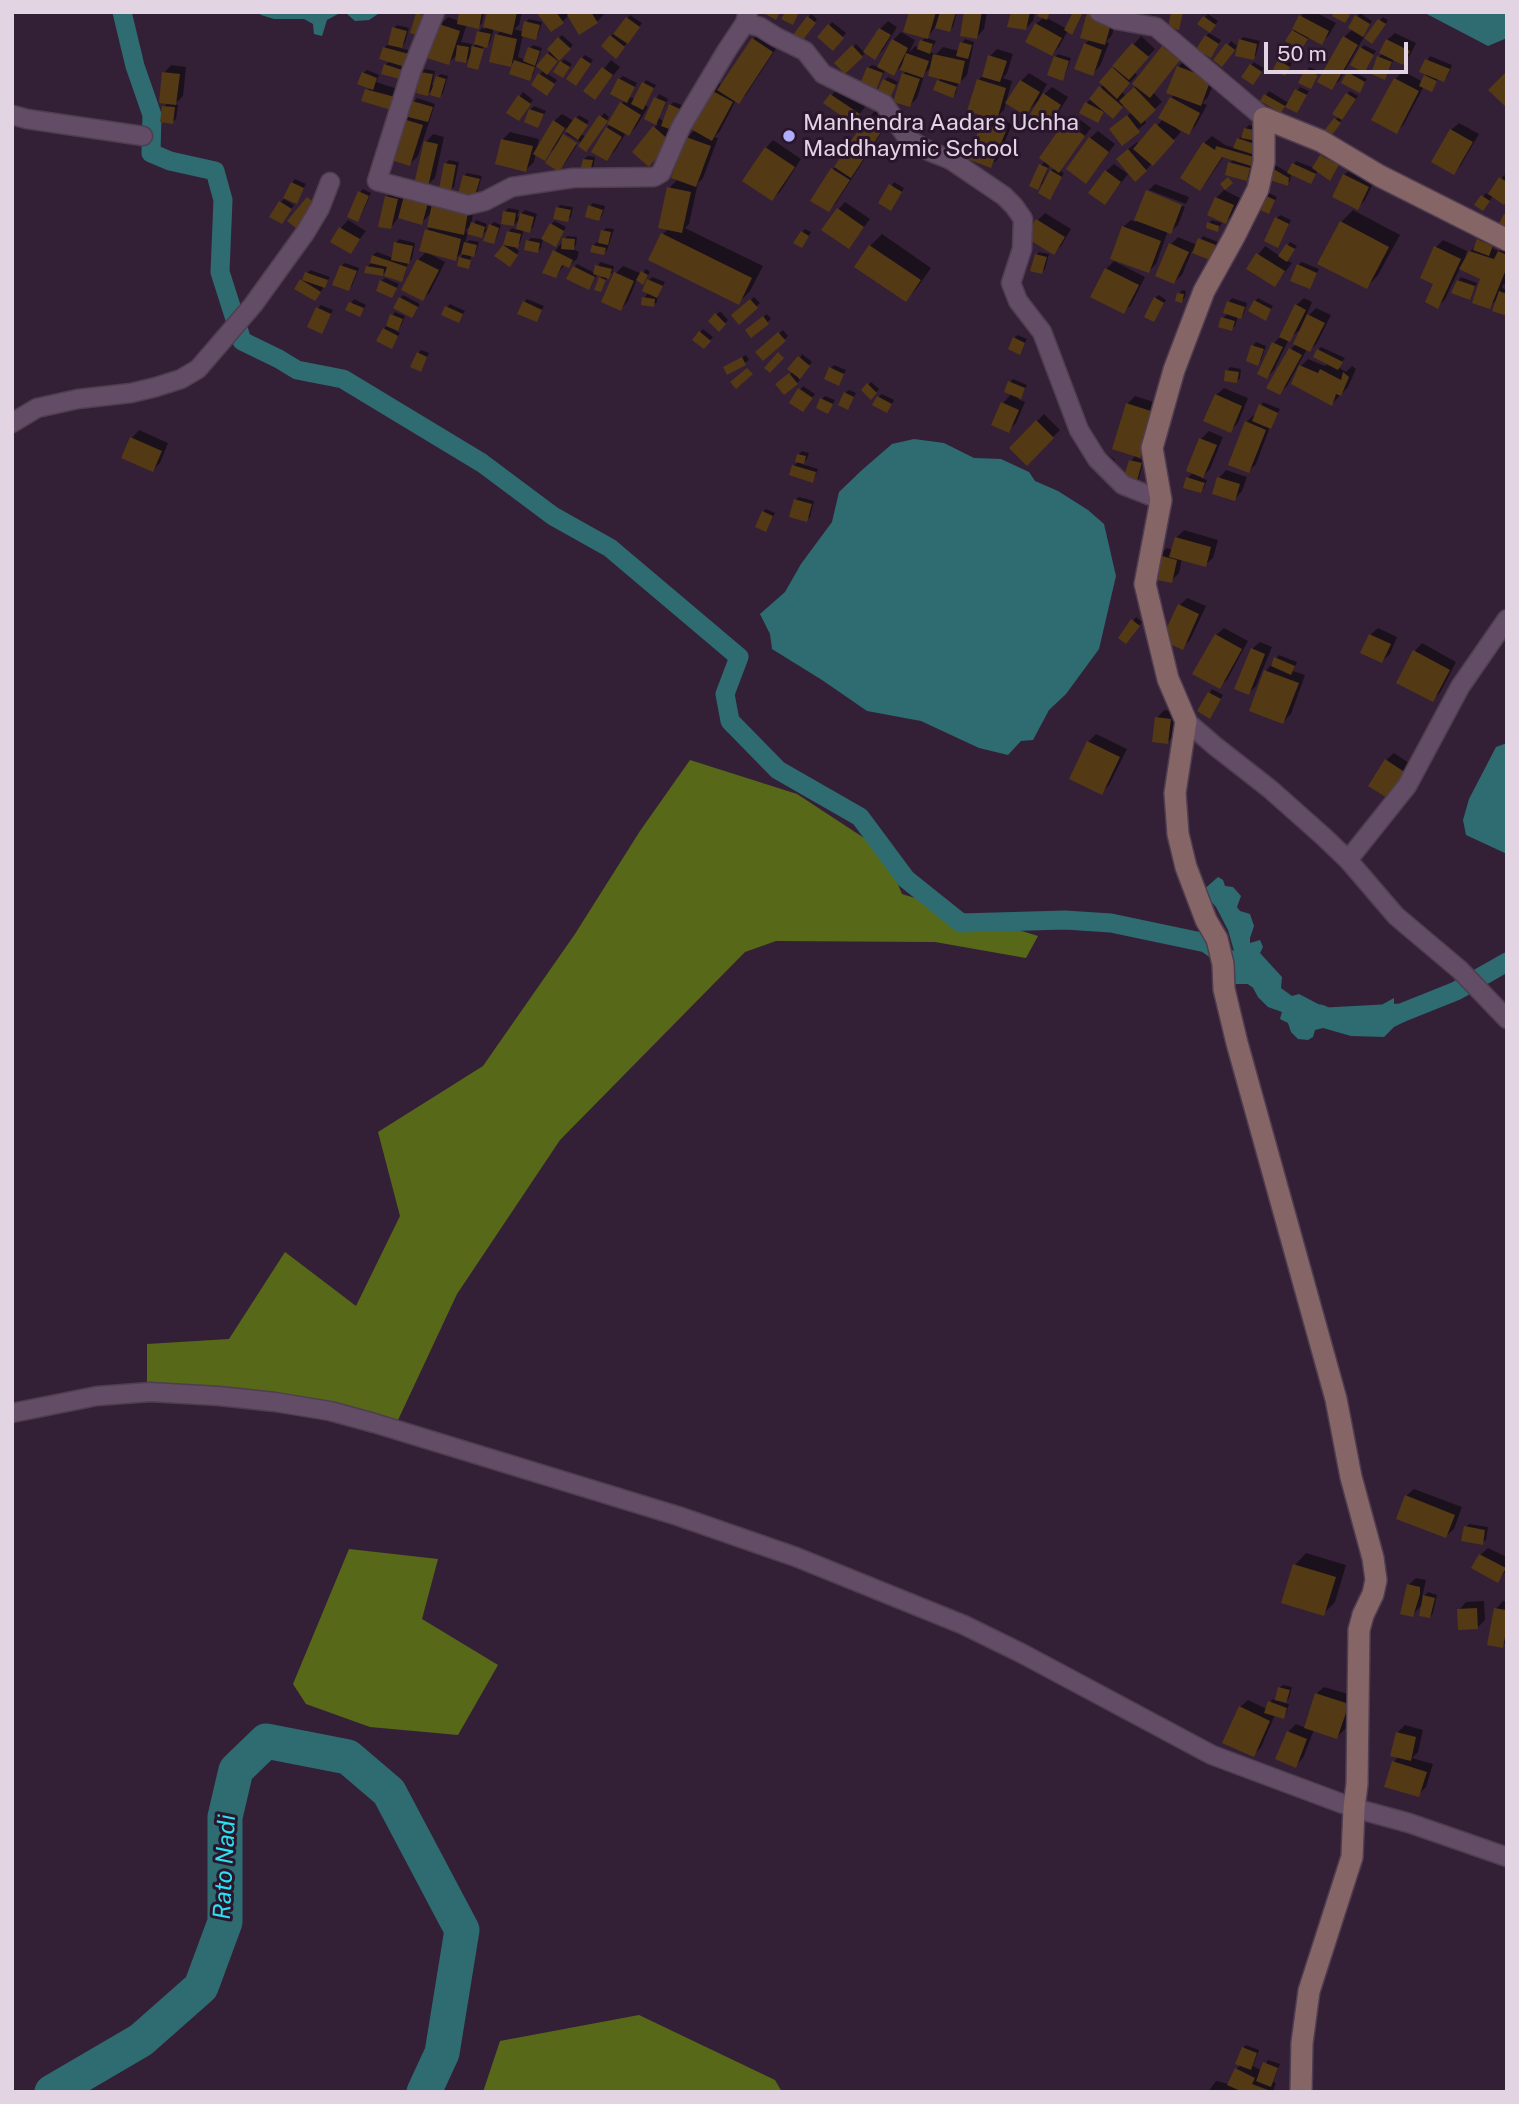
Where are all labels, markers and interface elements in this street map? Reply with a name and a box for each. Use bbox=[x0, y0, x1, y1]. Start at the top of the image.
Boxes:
scale bar bbox=[1267, 28, 1410, 72]
text: 50 m bbox=[1277, 41, 1327, 66]
place label: Manhendra Aadars Uchha Maddhaymic School bbox=[803, 109, 1079, 163]
marker: Manhendra Aadars Uchha Maddhaymic School bbox=[781, 128, 797, 144]
water label: Rato Nadi bbox=[208, 1814, 242, 1920]

